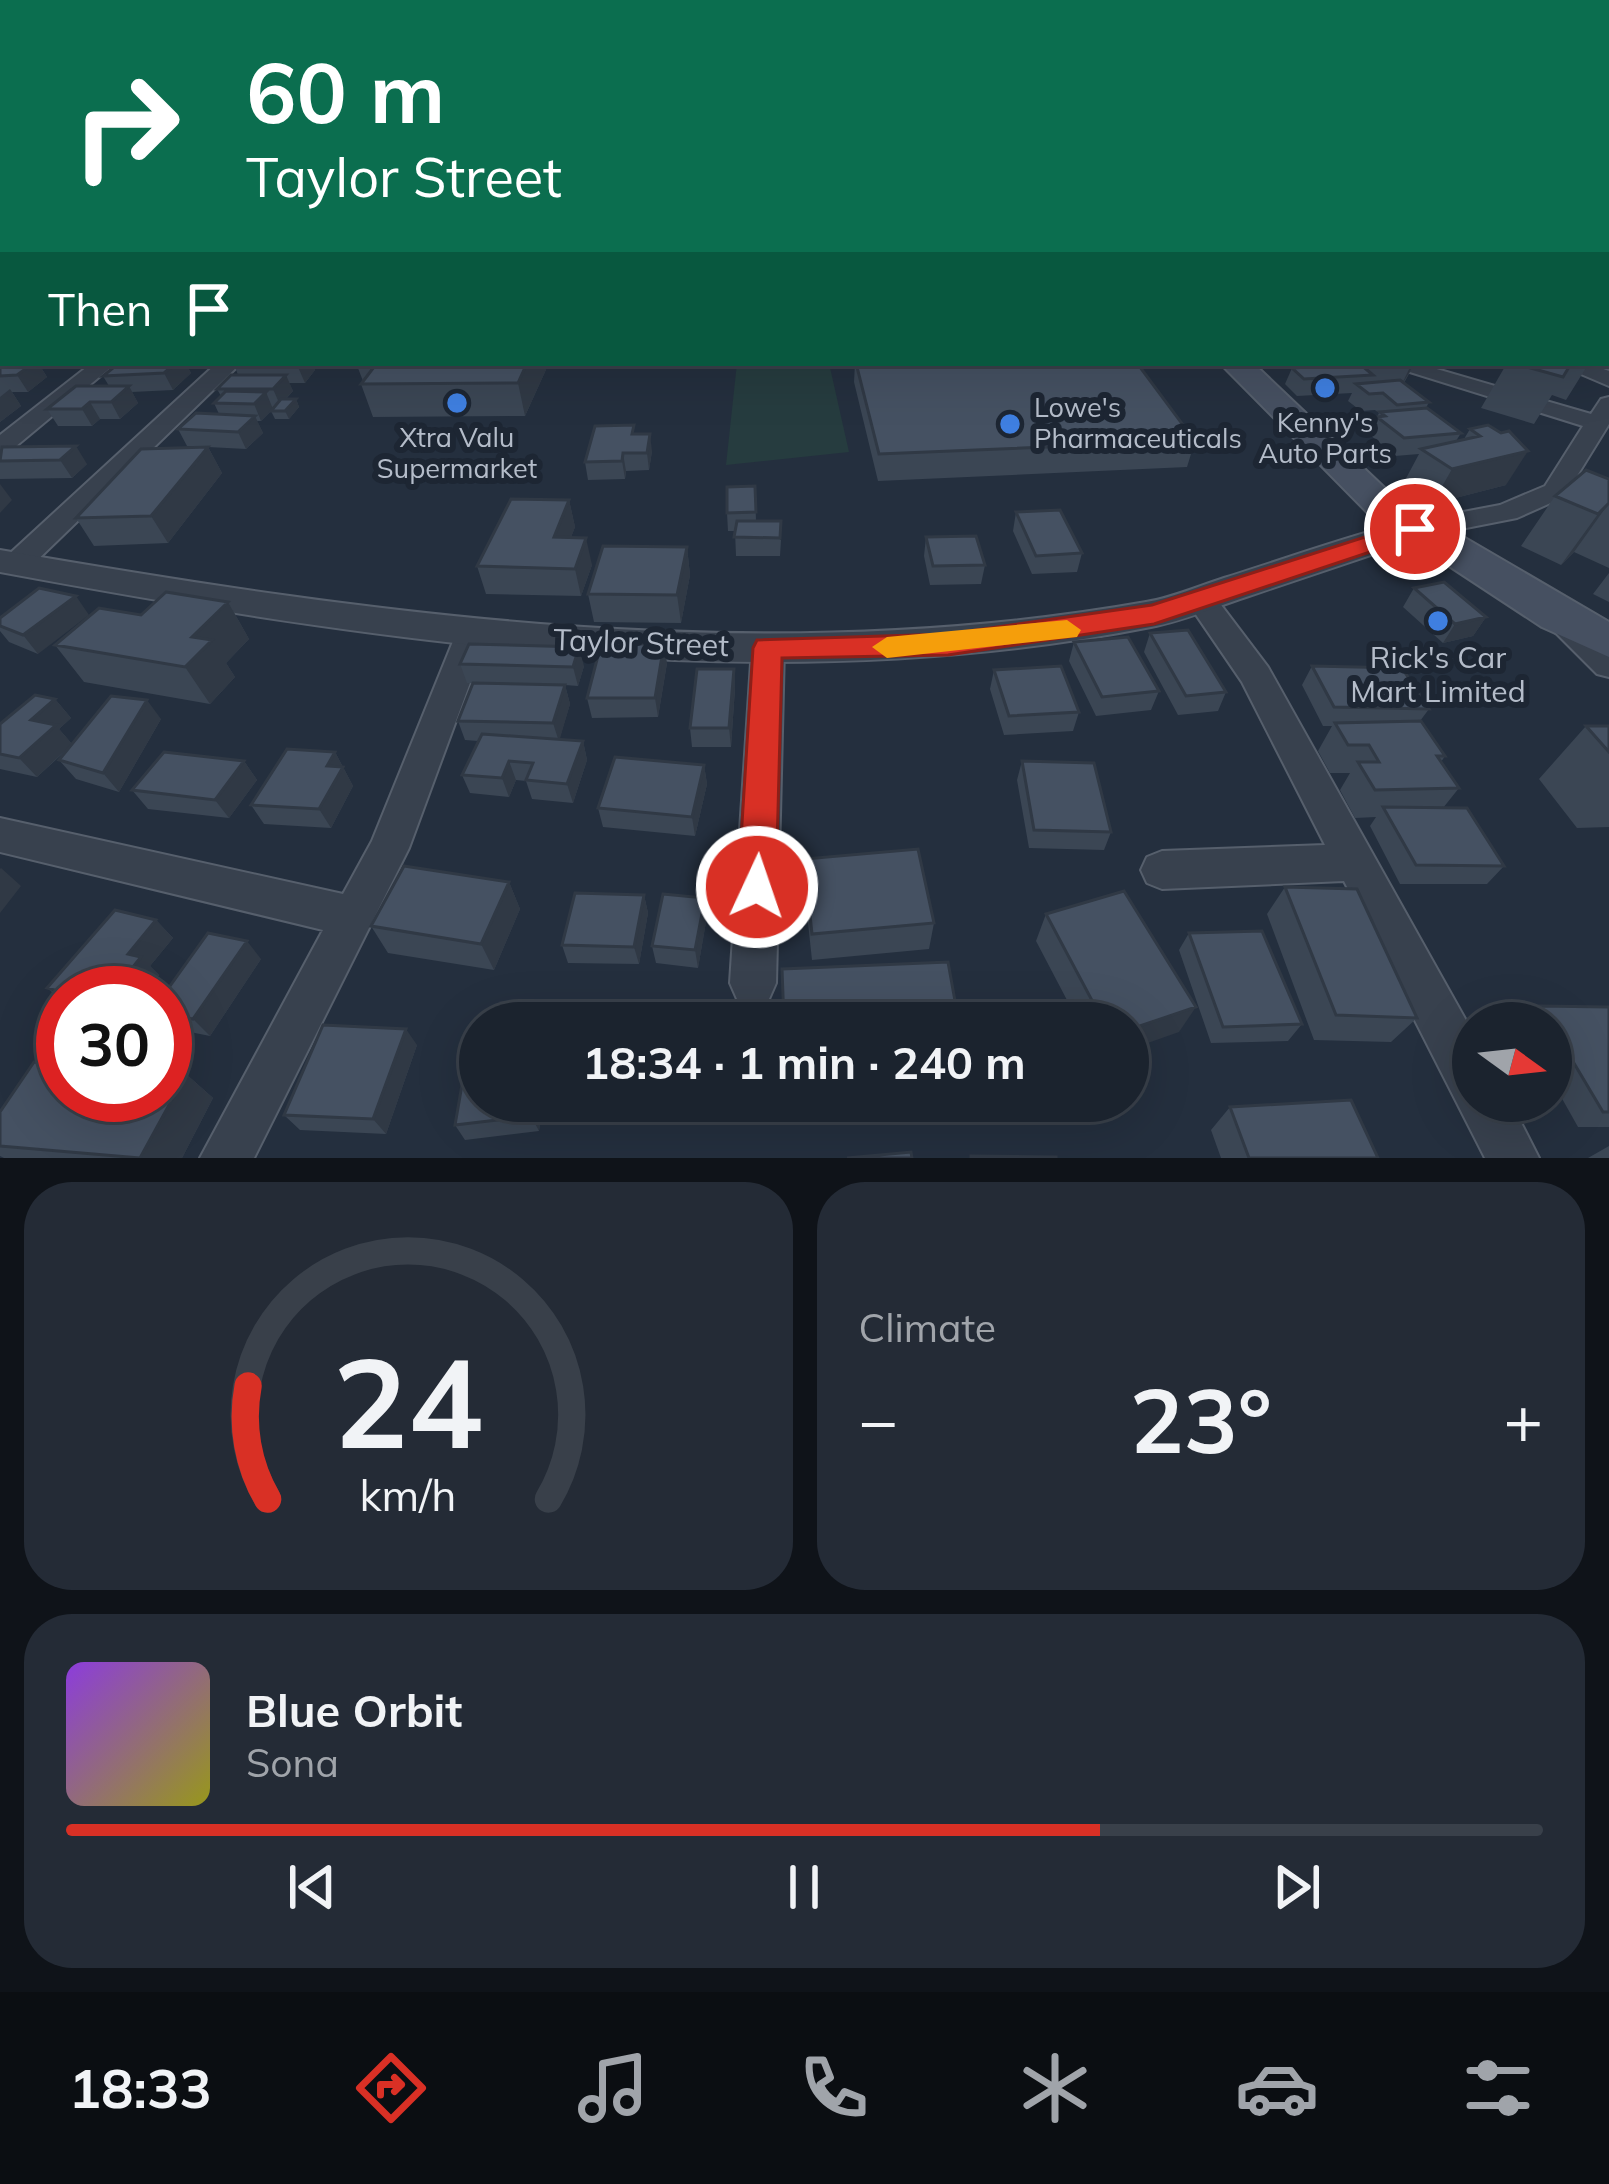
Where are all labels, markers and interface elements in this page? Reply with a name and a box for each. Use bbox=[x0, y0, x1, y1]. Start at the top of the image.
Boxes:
text: 60 m bbox=[246, 39, 445, 144]
icon: right bbox=[48, 48, 204, 204]
text: Taylor Street bbox=[246, 143, 562, 211]
icon: arrive bbox=[176, 276, 242, 342]
text: Then bbox=[48, 281, 152, 337]
marker: Kenny's Auto Parts bbox=[1312, 375, 1338, 401]
marker: Xtra Valu Supermarket bbox=[444, 390, 470, 416]
place label: Lowe's Pharmaceuticals bbox=[1034, 390, 1242, 455]
place label: Kenny's Auto Parts bbox=[1258, 405, 1392, 470]
marker: Lowe's Pharmaceuticals bbox=[997, 411, 1023, 437]
place label: Xtra Valu Supermarket bbox=[377, 420, 537, 485]
pin bbox=[1364, 478, 1466, 580]
icon: arrive bbox=[1382, 496, 1448, 562]
marker: Rick's Car Mart Limited bbox=[1425, 608, 1451, 634]
street label: Taylor Street bbox=[553, 620, 729, 664]
place label: Rick's Car Mart Limited bbox=[1350, 638, 1526, 710]
position arrow bbox=[694, 824, 820, 950]
speed limit sign: 30 bbox=[36, 966, 192, 1122]
north arrow bbox=[1452, 1002, 1572, 1122]
map controls bbox=[1452, 1002, 1572, 1122]
text: 18:34 · 1 min · 240 m bbox=[582, 1034, 1026, 1090]
text: Climate bbox=[859, 1303, 996, 1352]
text: 24 bbox=[333, 1323, 483, 1479]
text: 23° bbox=[1130, 1363, 1272, 1476]
text: − bbox=[859, 1378, 898, 1461]
text: + bbox=[1503, 1378, 1543, 1461]
text: km/h bbox=[360, 1468, 457, 1522]
text: Blue Orbit bbox=[246, 1682, 462, 1738]
text: Sona bbox=[246, 1738, 339, 1787]
icon: previous bbox=[279, 1854, 345, 1920]
icon: pause bbox=[771, 1854, 837, 1920]
icon: next bbox=[1264, 1854, 1330, 1920]
icon: directions bbox=[349, 2046, 433, 2130]
icon: music bbox=[571, 2046, 655, 2130]
icon: phone bbox=[792, 2046, 876, 2130]
icon: climate bbox=[1013, 2046, 1097, 2130]
icon: car bbox=[1235, 2046, 1319, 2130]
icon: filters bbox=[1456, 2046, 1540, 2130]
text: 18:33 bbox=[69, 2054, 212, 2122]

